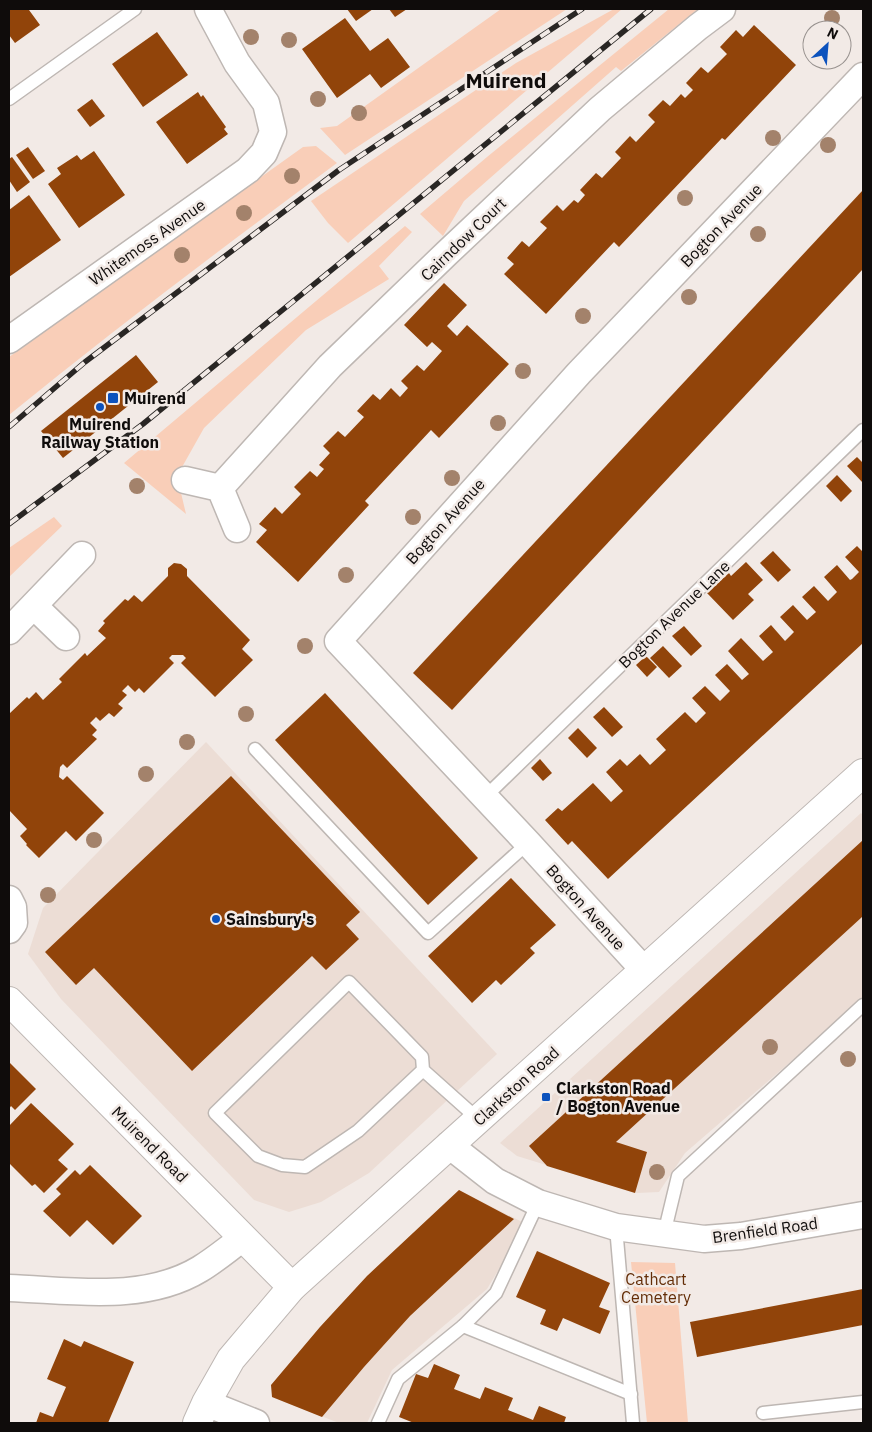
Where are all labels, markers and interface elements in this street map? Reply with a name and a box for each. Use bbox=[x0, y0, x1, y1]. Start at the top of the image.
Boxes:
north arrow bbox=[802, 20, 852, 70]
text: N bbox=[824, 23, 841, 44]
district label: Muirend bbox=[465, 66, 547, 94]
street label: Bogton Avenue bbox=[676, 179, 766, 271]
street label: Cairndow Court bbox=[416, 193, 510, 285]
street label: Whitemoss Avenue bbox=[85, 194, 209, 290]
place label: Muirend bbox=[124, 388, 186, 408]
marker: Muirend bbox=[106, 391, 120, 405]
marker: Muirend Railway Station bbox=[94, 401, 106, 413]
place label: Muirend Railway Station bbox=[41, 414, 159, 452]
street label: Bogton Avenue bbox=[401, 474, 489, 568]
street label: Bogton Avenue Lane bbox=[614, 556, 734, 672]
street label: Bogton Avenue bbox=[542, 860, 630, 954]
place label: Sainsbury's bbox=[226, 909, 314, 929]
marker: Sainsbury's bbox=[210, 913, 222, 925]
street label: Clarkston Road bbox=[469, 1042, 563, 1130]
place label: Clarkston Road / Bogton Avenue bbox=[556, 1078, 680, 1116]
marker: Clarkston Road / Bogton Avenue bbox=[540, 1091, 552, 1103]
street label: Muirend Road bbox=[108, 1102, 192, 1186]
street label: Brenfield Road bbox=[711, 1213, 819, 1247]
park label: Cathcart Cemetery bbox=[621, 1269, 691, 1307]

